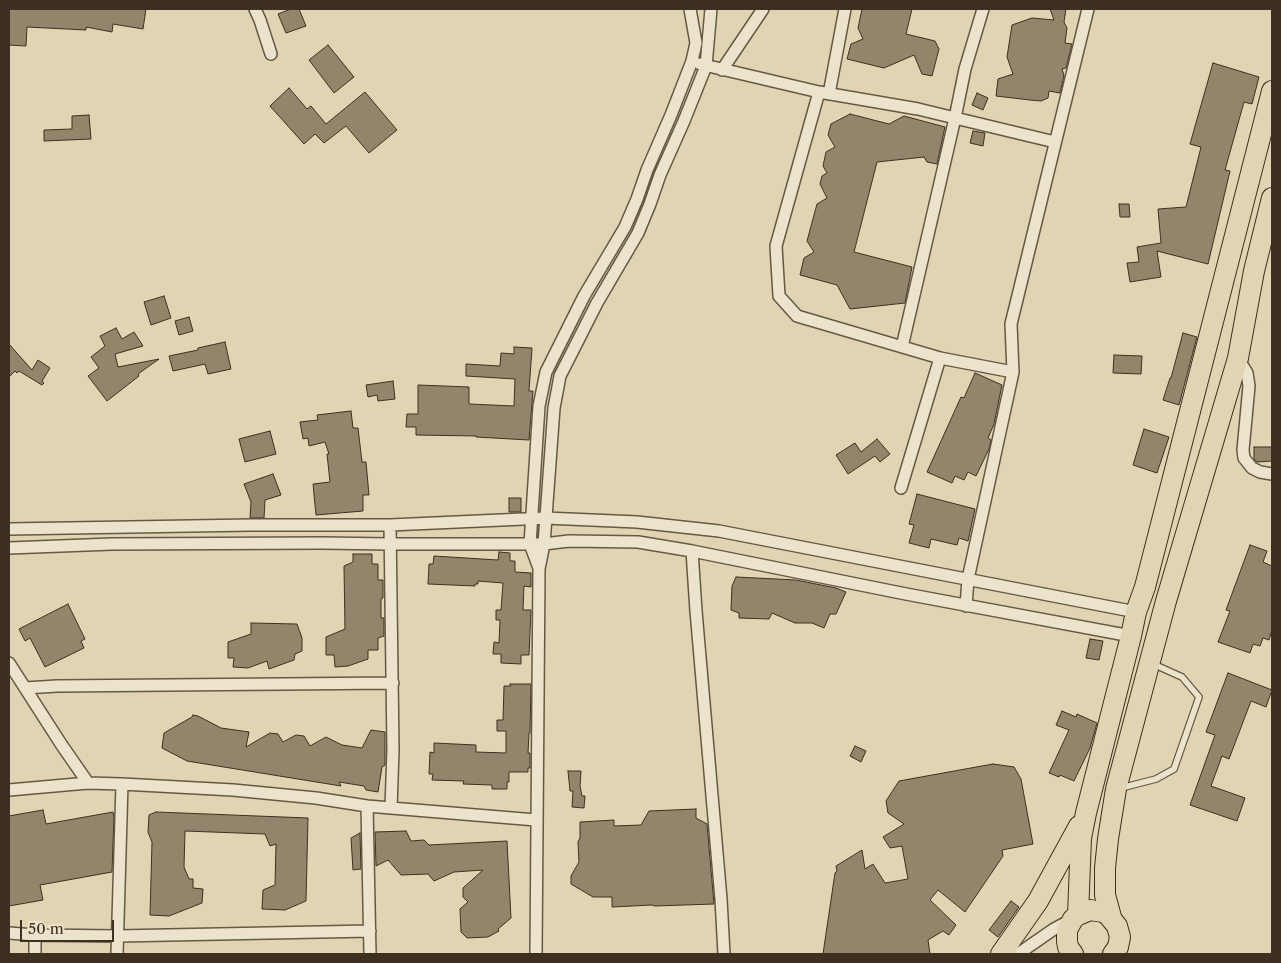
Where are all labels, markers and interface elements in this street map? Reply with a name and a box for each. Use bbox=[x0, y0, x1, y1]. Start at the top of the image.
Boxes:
scale bar bbox=[22, 910, 116, 942]
text: 50 m bbox=[28, 919, 64, 938]

